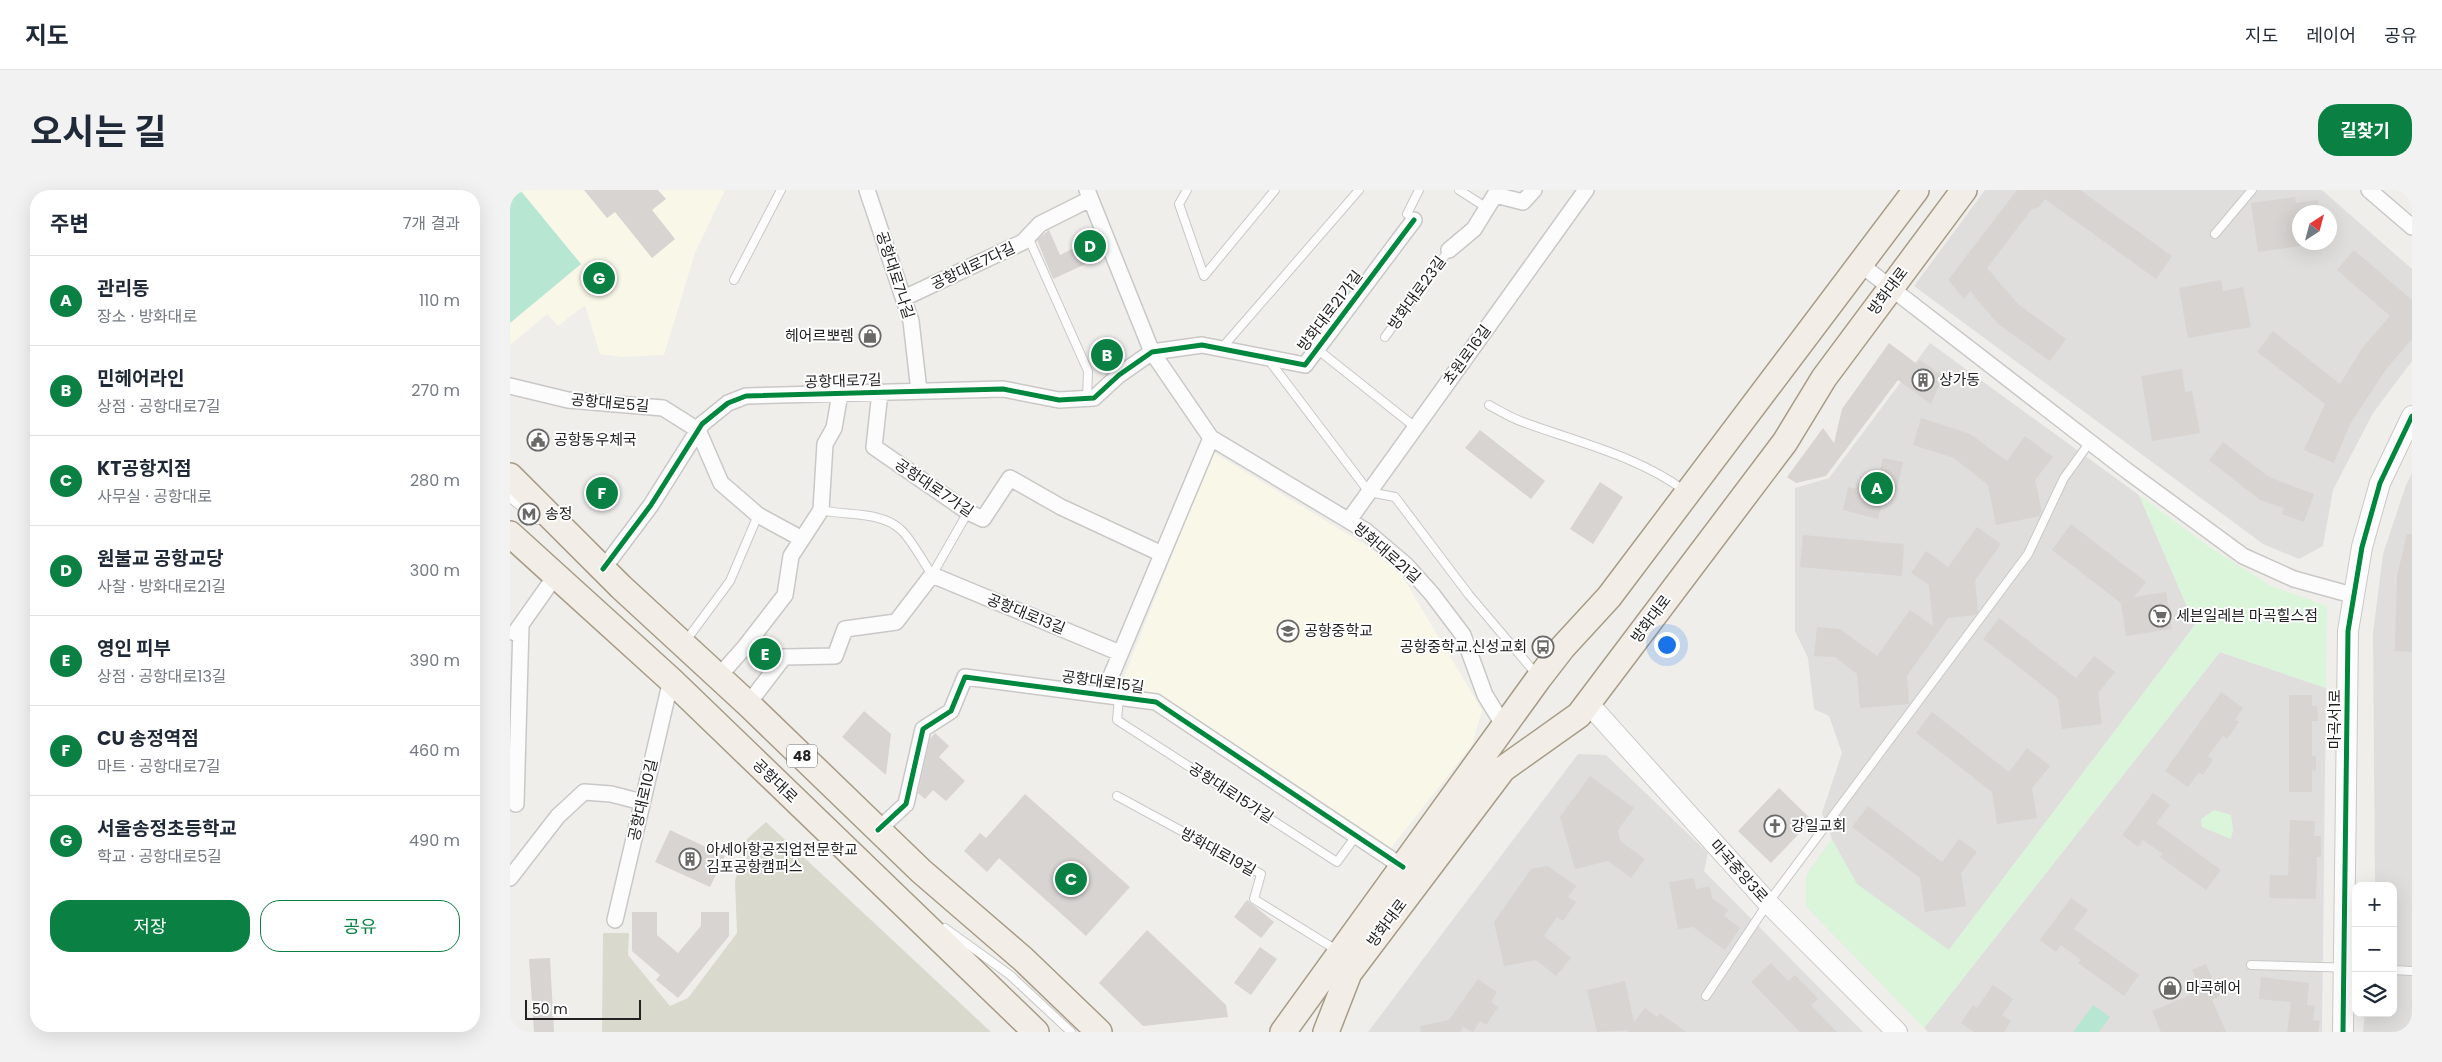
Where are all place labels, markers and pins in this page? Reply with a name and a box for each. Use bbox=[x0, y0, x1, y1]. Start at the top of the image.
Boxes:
pin: D bbox=[1074, 227, 1106, 265]
pin: G bbox=[583, 259, 615, 297]
shop icon: 헤어르뽀렘 bbox=[858, 324, 882, 348]
place label: 헤어르뽀렘 bbox=[785, 325, 854, 346]
pin: B bbox=[1091, 336, 1123, 374]
building icon: 상가동 bbox=[1911, 368, 1935, 392]
place label: 상가동 bbox=[1939, 369, 1980, 390]
public building icon: 공항동우체국 bbox=[526, 428, 550, 452]
place label: 공항동우체국 bbox=[554, 429, 637, 450]
pin: A bbox=[1861, 469, 1893, 507]
pin: F bbox=[586, 474, 618, 512]
metro station icon: 송정 bbox=[517, 502, 541, 526]
place label: 송정 bbox=[545, 503, 573, 524]
supermarket icon: 세븐일레븐 마곡힐스점 bbox=[2148, 604, 2172, 628]
place label: 세븐일레븐 마곡힐스점 bbox=[2176, 605, 2318, 626]
school or university icon: 공항중학교 bbox=[1276, 619, 1300, 643]
place label: 공항중학교 bbox=[1304, 620, 1373, 641]
pin: E bbox=[749, 635, 781, 673]
bus stop icon: 공항중학교.신성교회 bbox=[1531, 635, 1555, 659]
place label: 공항중학교.신성교회 bbox=[1400, 636, 1527, 657]
church icon: 강일교회 bbox=[1763, 814, 1787, 838]
place label: 강일교회 bbox=[1791, 815, 1846, 836]
place label: 아세아항공직업전문학교 김포공항캠퍼스 bbox=[706, 839, 858, 877]
building icon: 아세아항공직업전문학교 김포공항캠퍼스 bbox=[678, 847, 702, 871]
pin: C bbox=[1055, 860, 1087, 898]
shop icon: 마곡헤어 bbox=[2158, 976, 2182, 1000]
place label: 마곡헤어 bbox=[2186, 977, 2241, 998]

